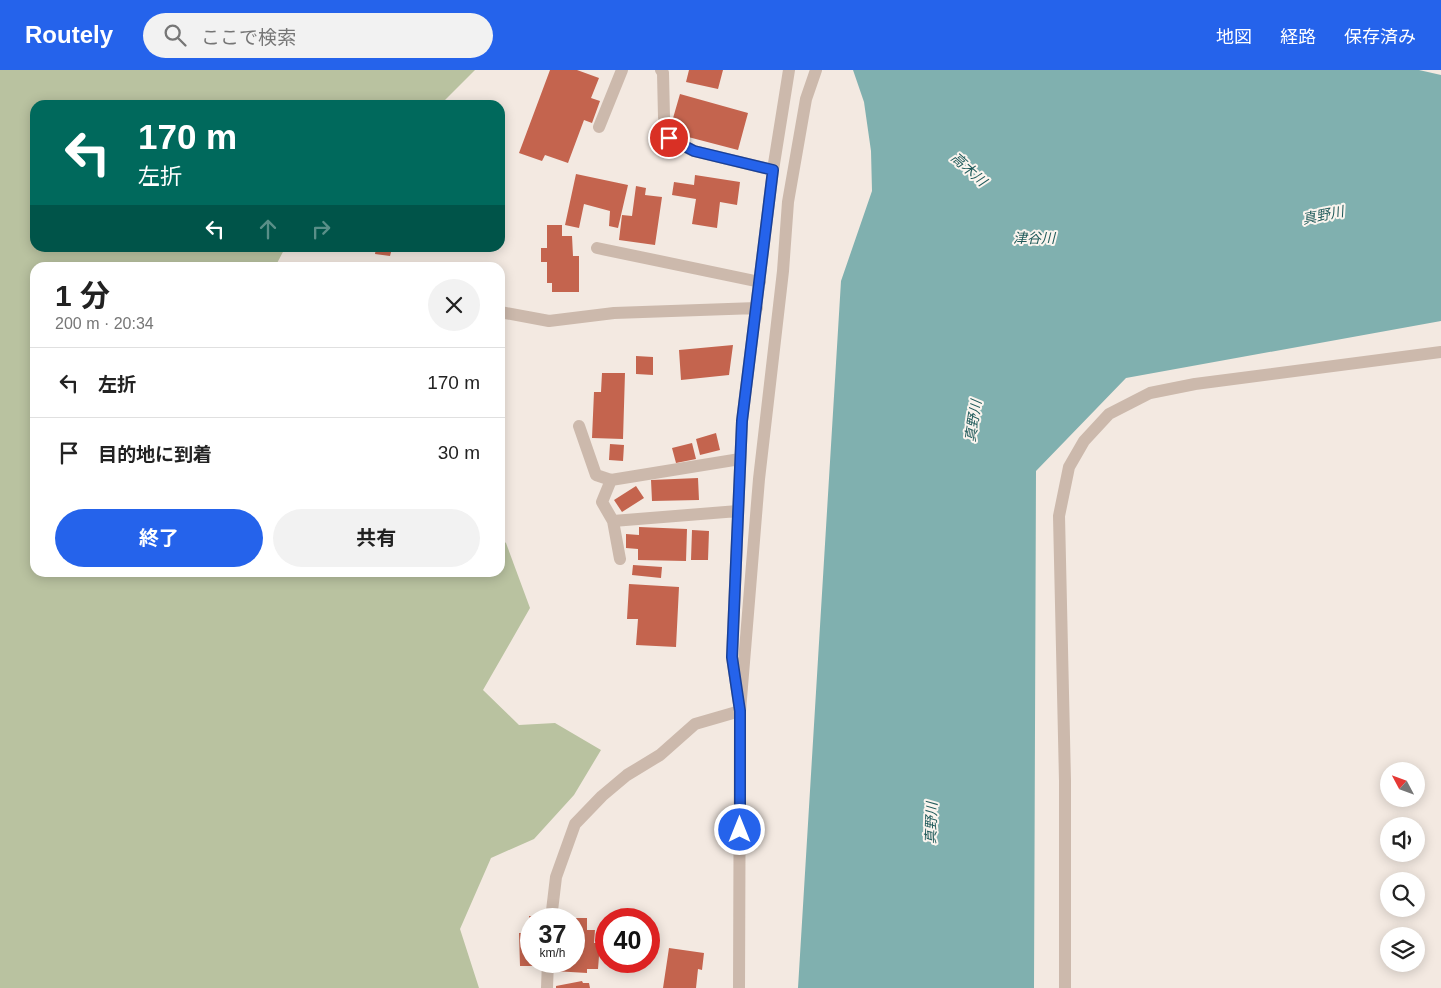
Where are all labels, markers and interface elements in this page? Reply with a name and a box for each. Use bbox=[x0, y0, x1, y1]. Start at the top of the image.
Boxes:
search box bbox=[143, 13, 493, 58]
text: Routely bbox=[25, 21, 113, 48]
icon: search bbox=[161, 21, 189, 49]
text: ここで検索 bbox=[201, 27, 296, 48]
text: 地図 bbox=[1216, 27, 1252, 47]
text: 経路 bbox=[1280, 27, 1316, 47]
text: 保存済み bbox=[1344, 27, 1416, 47]
text: 170 m bbox=[138, 117, 237, 156]
pin bbox=[648, 117, 690, 159]
icon: left bbox=[55, 120, 120, 185]
icon: arrive bbox=[655, 124, 683, 152]
water label: 高木川 bbox=[948, 149, 991, 190]
text: 左折 bbox=[138, 164, 182, 189]
water label: 真野川 bbox=[1301, 203, 1347, 227]
icon: left bbox=[201, 215, 229, 243]
icon: ahead bbox=[254, 215, 282, 243]
icon: right bbox=[307, 215, 335, 243]
water label: 津谷川 bbox=[1013, 230, 1057, 246]
text: 1 分 bbox=[55, 279, 110, 312]
button: close bbox=[428, 279, 480, 331]
text: 200 m · 20:34 bbox=[55, 315, 154, 332]
icon: left bbox=[55, 369, 83, 397]
text: 170 m bbox=[427, 372, 480, 393]
text: 左折 bbox=[98, 374, 136, 395]
water label: 真野川 bbox=[962, 397, 984, 443]
icon: arrive bbox=[55, 439, 83, 467]
text: 30 m bbox=[438, 442, 480, 463]
text: 目的地に到着 bbox=[98, 444, 212, 465]
button: 終了 bbox=[55, 509, 263, 567]
button: 共有 bbox=[273, 509, 480, 567]
north arrow bbox=[1380, 762, 1425, 808]
map controls bbox=[1380, 762, 1425, 972]
water label: 真野川 bbox=[922, 800, 940, 844]
position arrow bbox=[713, 803, 765, 855]
button: sound bbox=[1380, 817, 1425, 862]
button: search bbox=[1380, 872, 1425, 917]
speed limit sign: 40 bbox=[595, 908, 660, 973]
text: 37 bbox=[539, 920, 566, 948]
button: layers bbox=[1380, 927, 1425, 972]
text: km/h bbox=[539, 946, 566, 960]

